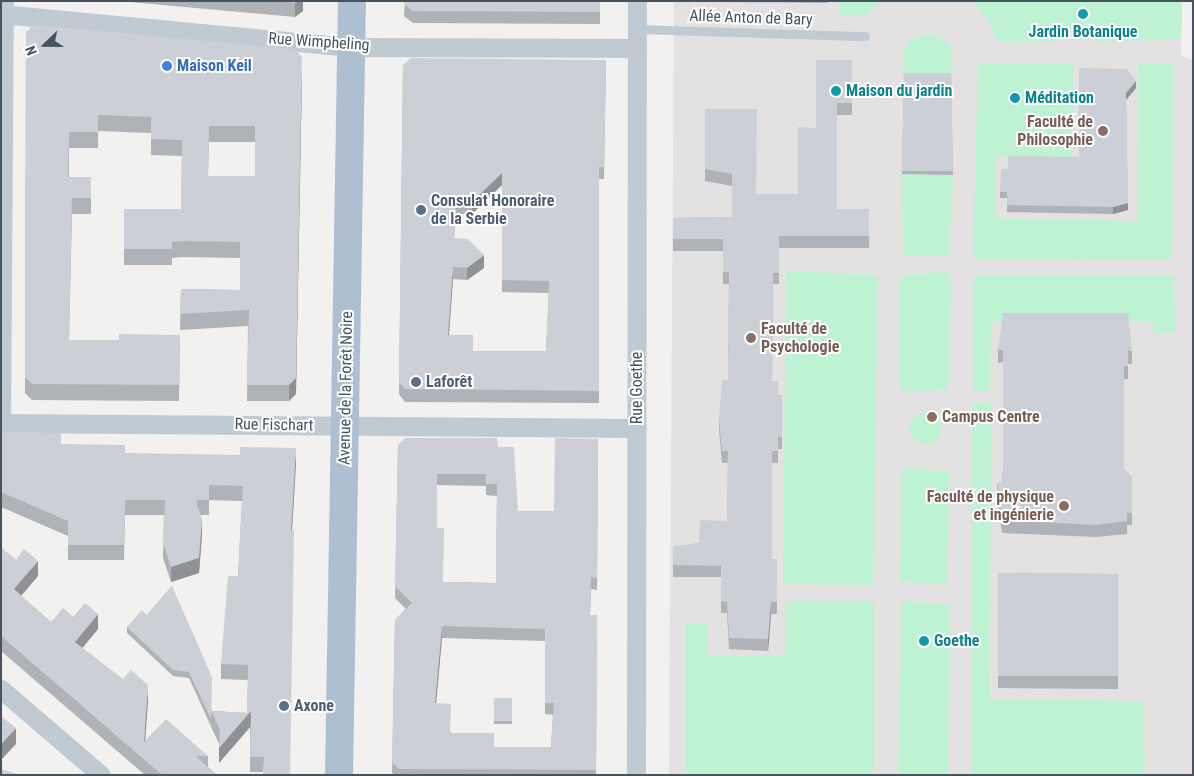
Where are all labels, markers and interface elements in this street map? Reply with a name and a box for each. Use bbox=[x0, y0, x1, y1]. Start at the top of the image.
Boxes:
street label: Allée Anton de Bary bbox=[689, 6, 813, 30]
marker: Jardin Botanique bbox=[1077, 8, 1089, 20]
north arrow bbox=[20, 20, 70, 70]
place label: Jardin Botanique bbox=[1029, 22, 1137, 42]
street label: Rue Wimpheling bbox=[268, 29, 370, 55]
text: N bbox=[22, 44, 40, 58]
place label: Maison Keil bbox=[177, 56, 252, 76]
marker: Maison Keil bbox=[161, 60, 173, 72]
place label: Maison du jardin bbox=[846, 81, 952, 101]
marker: Maison du jardin bbox=[830, 85, 842, 97]
place label: Méditation bbox=[1025, 88, 1094, 108]
marker: Méditation bbox=[1009, 92, 1021, 104]
place label: Faculté de Philosophie bbox=[1017, 112, 1093, 150]
marker: Faculté de Philosophie bbox=[1097, 125, 1109, 137]
place label: Consulat Honoraire de la Serbie bbox=[431, 191, 554, 229]
marker: Consulat Honoraire de la Serbie bbox=[415, 204, 427, 216]
street label: Avenue de la Forêt Noire bbox=[335, 311, 357, 465]
place label: Faculté de Psychologie bbox=[761, 319, 839, 357]
marker: Faculté de Psychologie bbox=[745, 332, 757, 344]
street label: Rue Goethe bbox=[627, 352, 647, 424]
place label: Laforêt bbox=[426, 372, 472, 392]
marker: Laforêt bbox=[410, 376, 422, 388]
place label: Campus Centre bbox=[942, 407, 1040, 427]
marker: Campus Centre bbox=[926, 411, 938, 423]
street label: Rue Fischart bbox=[234, 415, 314, 435]
place label: Faculté de physique et ingénierie bbox=[927, 487, 1054, 525]
marker: Faculté de physique et ingénierie bbox=[1058, 500, 1070, 512]
place label: Goethe bbox=[934, 631, 979, 651]
marker: Goethe bbox=[918, 635, 930, 647]
place label: Axone bbox=[294, 696, 334, 716]
marker: Axone bbox=[278, 700, 290, 712]

